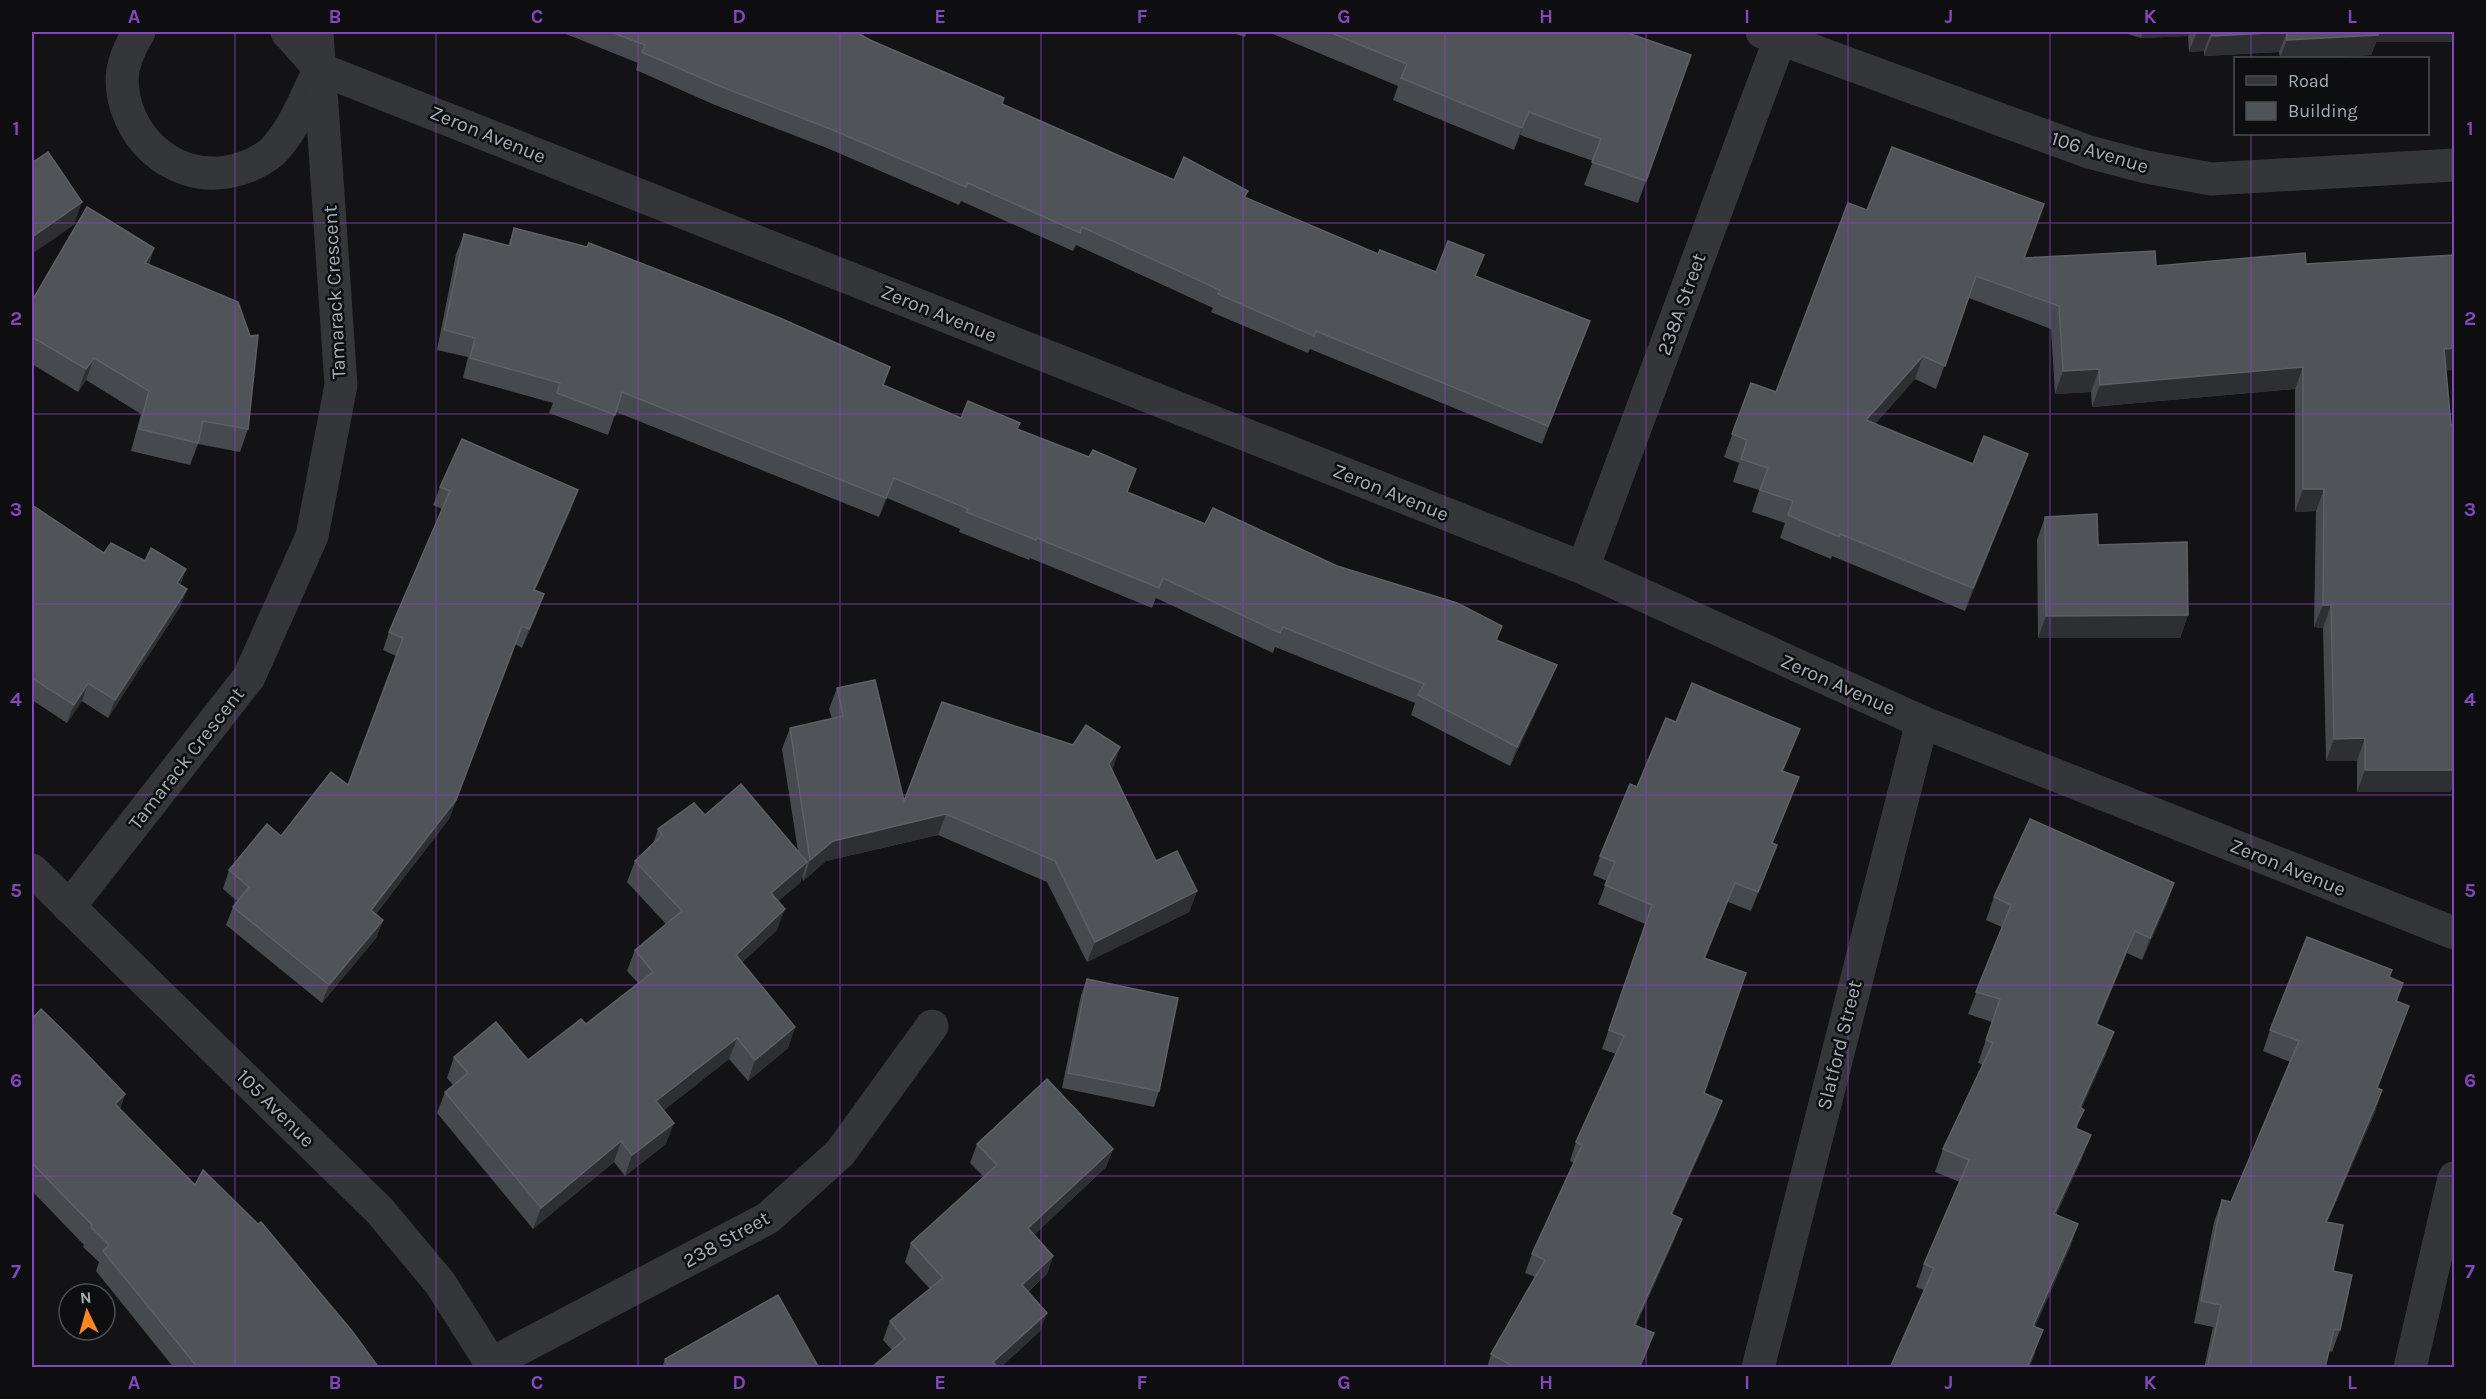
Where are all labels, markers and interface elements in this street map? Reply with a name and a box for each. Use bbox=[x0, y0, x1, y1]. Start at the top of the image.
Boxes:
text: A bbox=[128, 5, 141, 28]
text: B bbox=[329, 5, 341, 28]
text: C bbox=[531, 5, 543, 28]
text: D bbox=[732, 5, 746, 28]
text: E bbox=[934, 5, 946, 28]
text: F bbox=[1137, 5, 1148, 28]
text: G bbox=[1337, 5, 1351, 28]
text: H bbox=[1539, 5, 1553, 28]
text: I bbox=[1744, 5, 1750, 28]
text: J bbox=[1945, 5, 1953, 28]
text: K bbox=[2143, 5, 2157, 28]
text: L bbox=[2347, 5, 2357, 28]
legend bbox=[2234, 57, 2429, 135]
text: Road bbox=[2288, 70, 2329, 92]
text: Building bbox=[2288, 100, 2358, 122]
street label: Zeron Avenue bbox=[427, 101, 549, 168]
text: 1 bbox=[12, 117, 20, 140]
text: 1 bbox=[2466, 117, 2474, 140]
street label: 106 Avenue bbox=[2048, 127, 2151, 178]
street label: Tamarack Crescent bbox=[318, 204, 351, 379]
street label: 238A Street bbox=[1652, 250, 1711, 358]
street label: Zeron Avenue bbox=[878, 280, 1000, 347]
text: 2 bbox=[10, 307, 22, 330]
text: 2 bbox=[2464, 307, 2476, 330]
street label: Zeron Avenue bbox=[1330, 459, 1452, 526]
text: 3 bbox=[10, 498, 22, 521]
text: 3 bbox=[2464, 498, 2476, 521]
street label: Zeron Avenue bbox=[1777, 649, 1899, 720]
street label: Tamarack Crescent bbox=[124, 682, 249, 834]
text: 4 bbox=[10, 688, 22, 711]
text: 4 bbox=[2464, 688, 2476, 711]
street label: Zeron Avenue bbox=[2227, 834, 2349, 901]
text: 5 bbox=[10, 879, 22, 902]
text: 5 bbox=[2464, 879, 2476, 902]
street label: Slatford Street bbox=[1812, 977, 1867, 1112]
street label: 105 Avenue bbox=[232, 1065, 319, 1152]
text: 6 bbox=[10, 1069, 22, 1092]
text: 6 bbox=[2464, 1069, 2476, 1092]
street label: 238 Street bbox=[679, 1206, 774, 1273]
text: 7 bbox=[11, 1260, 21, 1283]
text: 7 bbox=[2465, 1260, 2475, 1283]
north arrow bbox=[57, 1282, 117, 1342]
text: N bbox=[79, 1288, 92, 1308]
text: A bbox=[128, 1371, 141, 1394]
text: B bbox=[329, 1371, 341, 1394]
text: C bbox=[531, 1371, 543, 1394]
text: D bbox=[732, 1371, 746, 1394]
text: E bbox=[934, 1371, 946, 1394]
text: F bbox=[1137, 1371, 1148, 1394]
text: G bbox=[1337, 1371, 1351, 1394]
text: H bbox=[1539, 1371, 1553, 1394]
text: I bbox=[1744, 1371, 1750, 1394]
text: J bbox=[1945, 1371, 1953, 1394]
text: K bbox=[2143, 1371, 2157, 1394]
text: L bbox=[2347, 1371, 2357, 1394]

